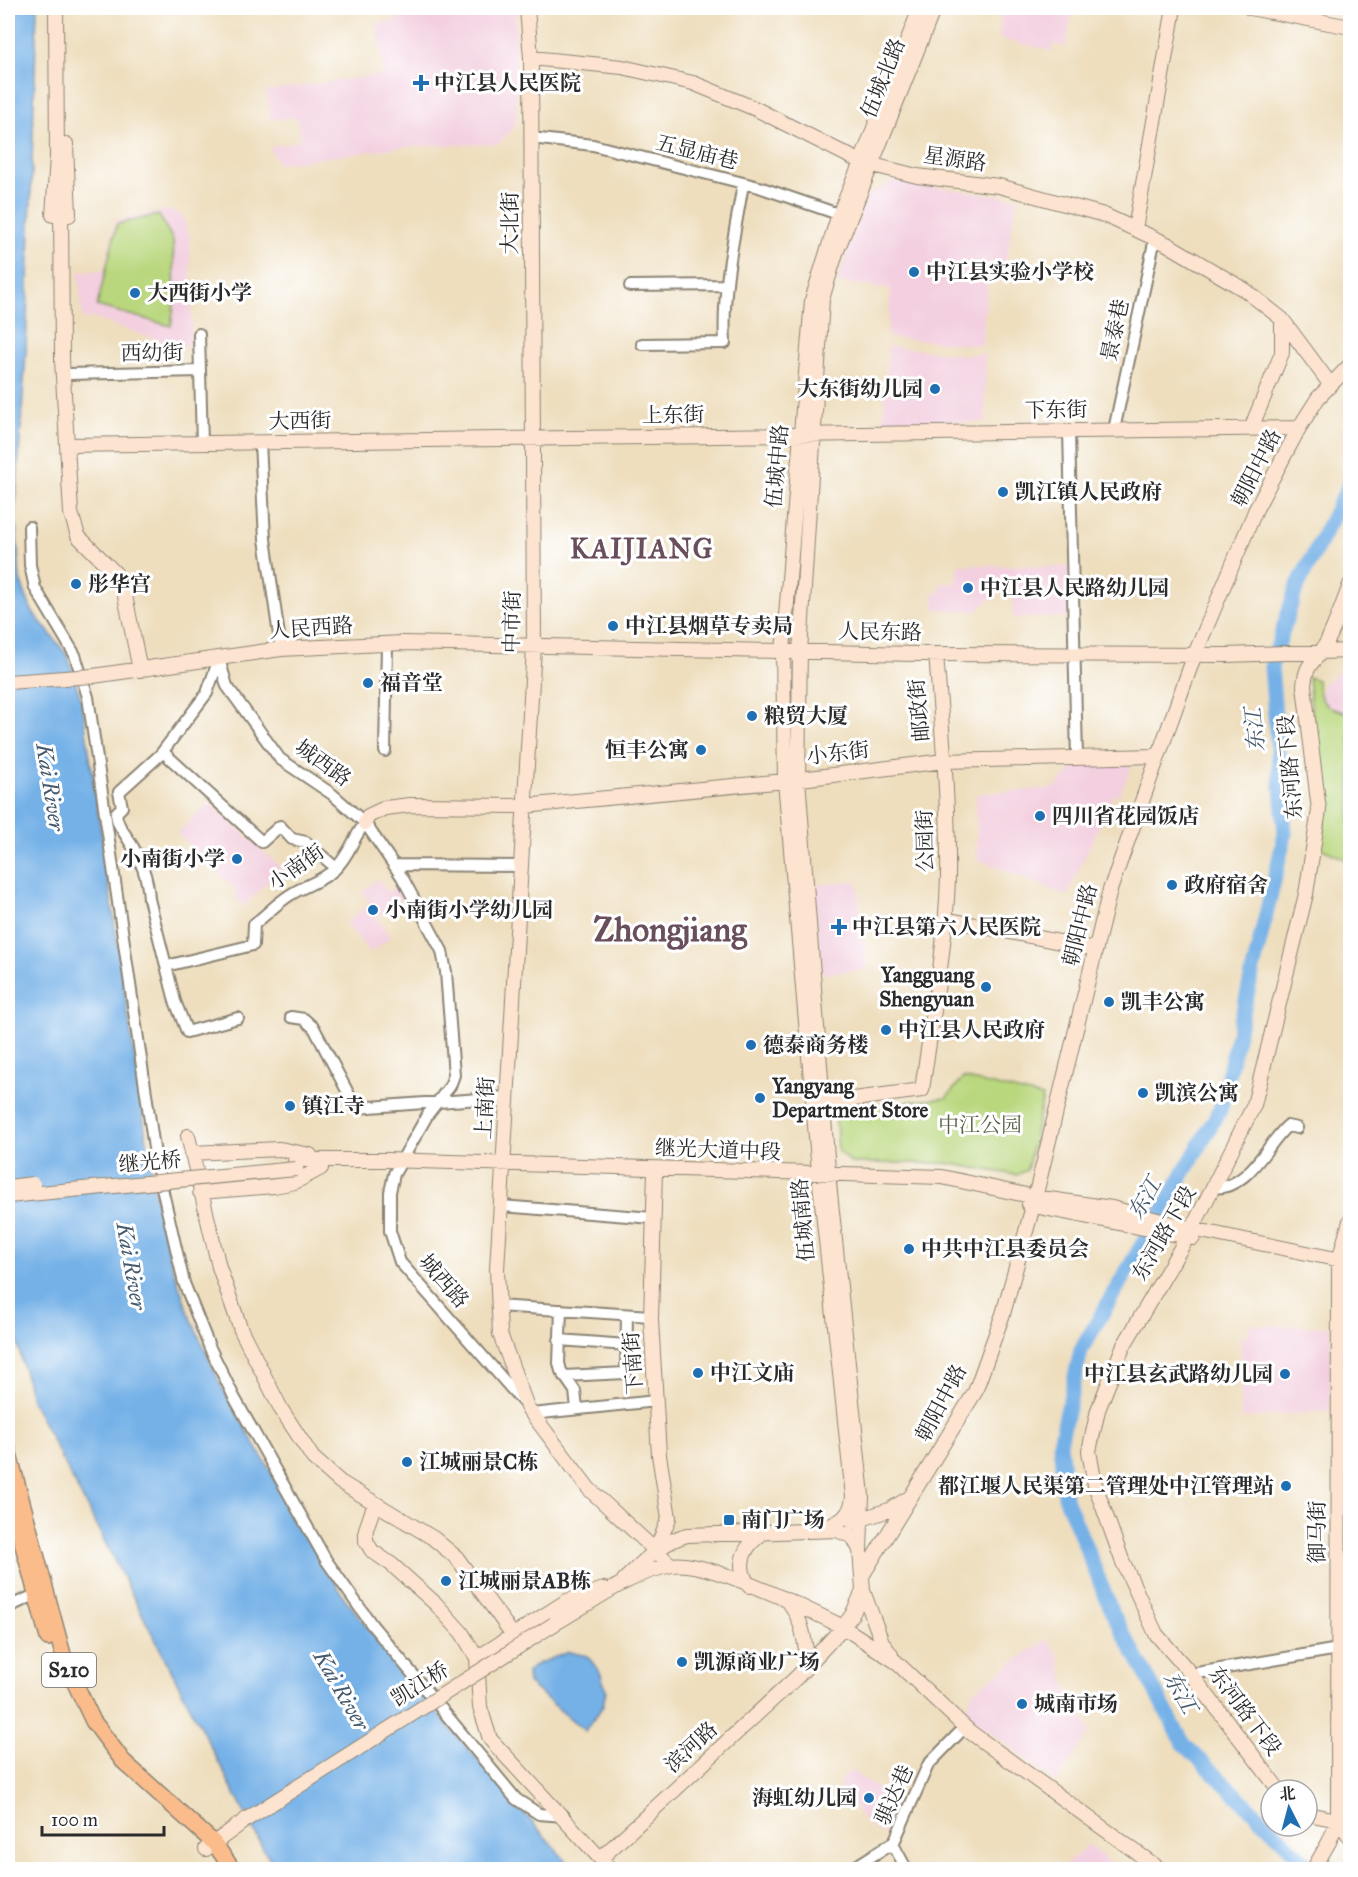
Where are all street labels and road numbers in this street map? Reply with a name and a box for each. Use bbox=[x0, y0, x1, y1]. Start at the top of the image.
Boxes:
street label: 伍城北路 bbox=[855, 34, 911, 122]
street label: 五显庙巷 bbox=[653, 129, 741, 175]
street label: 星源路 bbox=[922, 142, 988, 176]
street label: 大北街 bbox=[497, 192, 523, 255]
street label: 景泰巷 bbox=[1096, 296, 1134, 364]
street label: 西幼街 bbox=[120, 339, 184, 367]
street label: 下东街 bbox=[1024, 396, 1088, 424]
street label: 上东街 bbox=[641, 401, 705, 429]
street label: 大西街 bbox=[268, 407, 332, 435]
street label: 伍城中路 bbox=[760, 423, 794, 509]
street label: 朝阳中路 bbox=[1225, 425, 1287, 511]
street label: 中市街 bbox=[498, 590, 526, 654]
street label: 人民西路 bbox=[268, 612, 354, 644]
street label: 人民东路 bbox=[838, 618, 922, 646]
street label: 邮政街 bbox=[903, 677, 935, 743]
street label: 东河路下段 bbox=[1272, 714, 1308, 820]
street label: 城西路 bbox=[290, 734, 356, 792]
street label: 小东街 bbox=[805, 736, 871, 770]
street label: 公园街 bbox=[911, 809, 939, 873]
street label: 小南街 bbox=[263, 838, 329, 896]
street label: 朝阳中路 bbox=[1057, 881, 1103, 969]
street label: 上南街 bbox=[470, 1076, 500, 1140]
street label: 继光大道中段 bbox=[655, 1135, 781, 1165]
street label: 继光桥 bbox=[117, 1146, 183, 1178]
street label: 伍城南路 bbox=[786, 1177, 820, 1263]
street label: 东河路下段 bbox=[1126, 1181, 1202, 1285]
street label: 城西路 bbox=[414, 1249, 474, 1313]
street label: 下南街 bbox=[618, 1331, 648, 1395]
street label: 朝阳中路 bbox=[910, 1360, 972, 1446]
street label: 御马街 bbox=[1304, 1501, 1330, 1564]
road number: S210 bbox=[42, 1653, 96, 1687]
street label: 凯江桥 bbox=[386, 1656, 454, 1712]
street label: 东河路下段 bbox=[1203, 1661, 1287, 1761]
street label: 滨河路 bbox=[659, 1716, 723, 1778]
street label: 骐达巷 bbox=[869, 1761, 919, 1829]

